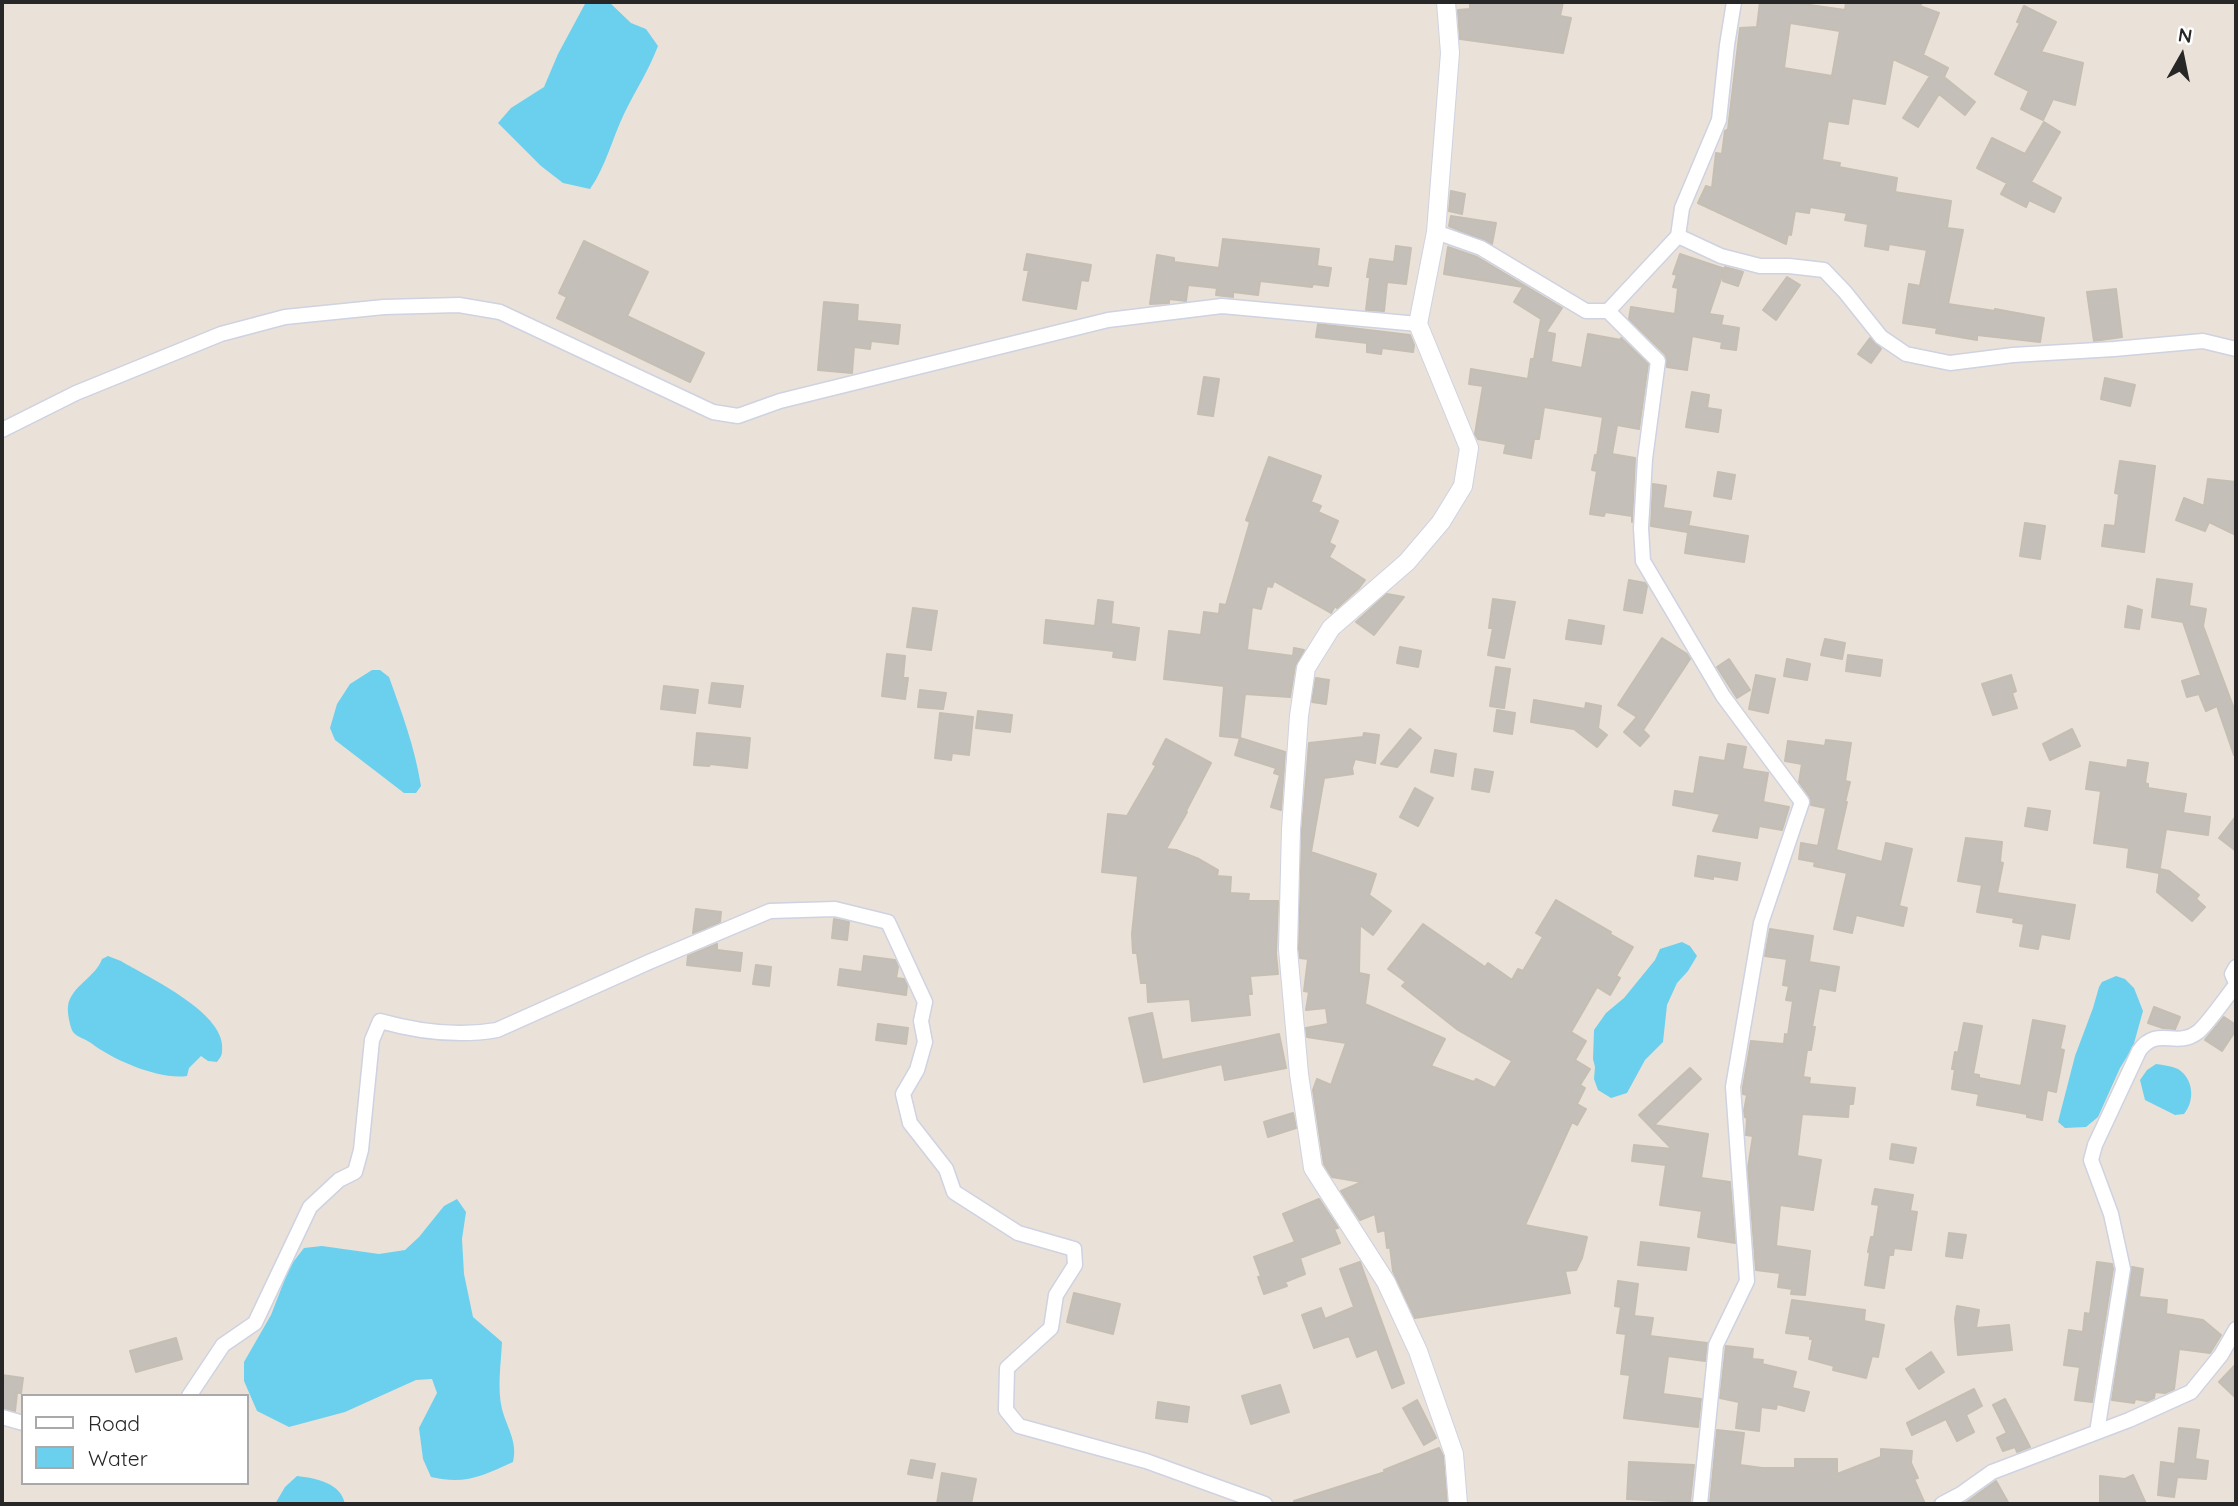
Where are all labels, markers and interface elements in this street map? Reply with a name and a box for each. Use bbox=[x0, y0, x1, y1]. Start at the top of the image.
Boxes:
north arrow bbox=[2147, 21, 2217, 91]
text: N bbox=[2177, 22, 2194, 48]
legend bbox=[21, 1394, 248, 1485]
text: Road bbox=[88, 1410, 140, 1436]
text: Water bbox=[88, 1445, 148, 1471]

